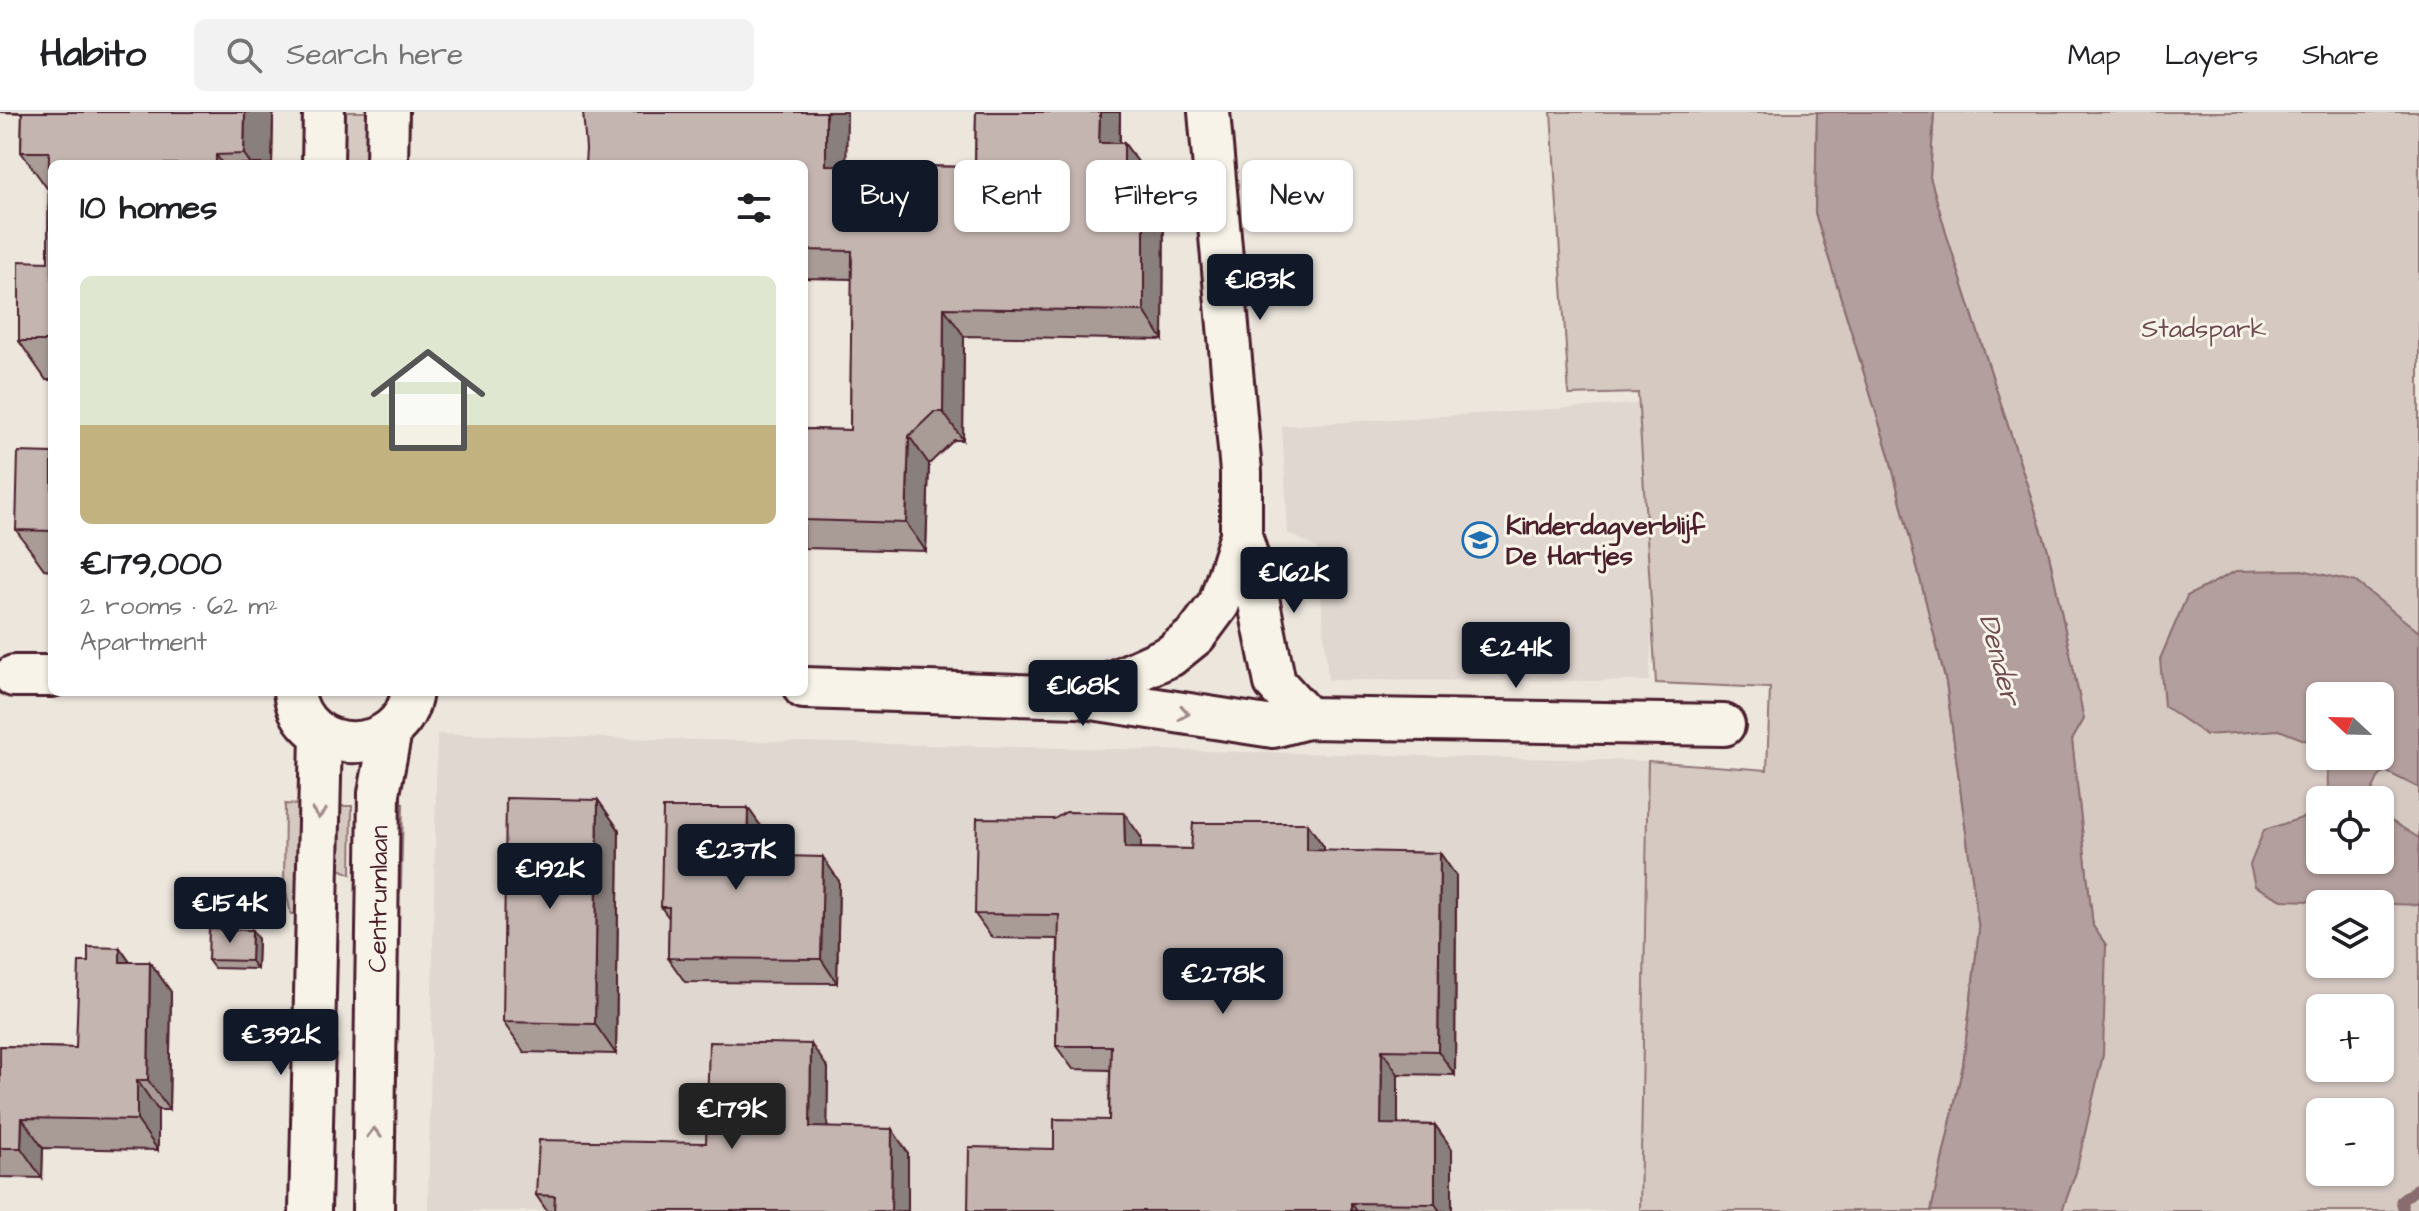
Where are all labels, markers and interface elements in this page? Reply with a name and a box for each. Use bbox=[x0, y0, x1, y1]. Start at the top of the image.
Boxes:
search box bbox=[194, 19, 754, 91]
text: Habito bbox=[40, 29, 146, 81]
icon: search bbox=[222, 33, 266, 77]
text: Search here bbox=[286, 34, 463, 76]
text: Map bbox=[2068, 36, 2121, 75]
text: Layers bbox=[2165, 36, 2258, 75]
text: Share bbox=[2302, 36, 2379, 75]
chip: Buy bbox=[832, 160, 938, 232]
chip: Rent bbox=[954, 160, 1070, 232]
chip: Filters bbox=[1086, 160, 1226, 232]
chip: New bbox=[1242, 160, 1353, 232]
text: 10 homes bbox=[80, 184, 217, 232]
icon: filters bbox=[732, 186, 776, 230]
pin: €183K bbox=[1204, 254, 1316, 322]
text: €183K bbox=[1225, 262, 1295, 298]
park label: Stadspark bbox=[2142, 311, 2266, 347]
icon: home bbox=[356, 328, 500, 472]
place label: Kinderdagverblijf De Hartjes bbox=[1506, 508, 1706, 574]
school or university icon: Kinderdagverblijf De Hartjes bbox=[1461, 521, 1499, 559]
text: €179,000 bbox=[80, 540, 222, 588]
pin: €162K bbox=[1238, 547, 1350, 615]
text: €162K bbox=[1259, 555, 1329, 591]
text: 2 rooms · 62 m² bbox=[80, 588, 278, 624]
water label: Dender bbox=[1969, 610, 2031, 711]
pin: €241K bbox=[1460, 622, 1572, 690]
text: Apartment bbox=[80, 624, 207, 660]
text: €241K bbox=[1480, 630, 1552, 666]
pin: €168K bbox=[1027, 660, 1139, 728]
text: €168K bbox=[1047, 668, 1119, 704]
north arrow bbox=[2306, 682, 2394, 770]
map controls bbox=[2306, 682, 2394, 1186]
one-way arrow bbox=[1177, 704, 1191, 721]
button: locate bbox=[2306, 786, 2394, 874]
one-way arrow bbox=[310, 807, 328, 820]
pin: €237K bbox=[680, 824, 792, 892]
street label: Centrumlaan bbox=[359, 825, 398, 973]
text: €237K bbox=[696, 832, 776, 868]
pin: €192K bbox=[494, 843, 606, 911]
text: €192K bbox=[515, 851, 585, 887]
pin: €154K bbox=[174, 877, 286, 945]
text: €154K bbox=[192, 885, 268, 921]
button: layers bbox=[2306, 890, 2394, 978]
pin: €278K bbox=[1167, 948, 1279, 1016]
text: €278K bbox=[1181, 956, 1265, 992]
button: + bbox=[2306, 994, 2394, 1082]
pin: €392K bbox=[225, 1009, 337, 1077]
text: €392K bbox=[241, 1017, 321, 1053]
pin: €179K bbox=[676, 1083, 788, 1151]
text: €179K bbox=[697, 1091, 767, 1127]
button: − bbox=[2306, 1098, 2394, 1186]
one-way arrow bbox=[365, 1126, 383, 1139]

